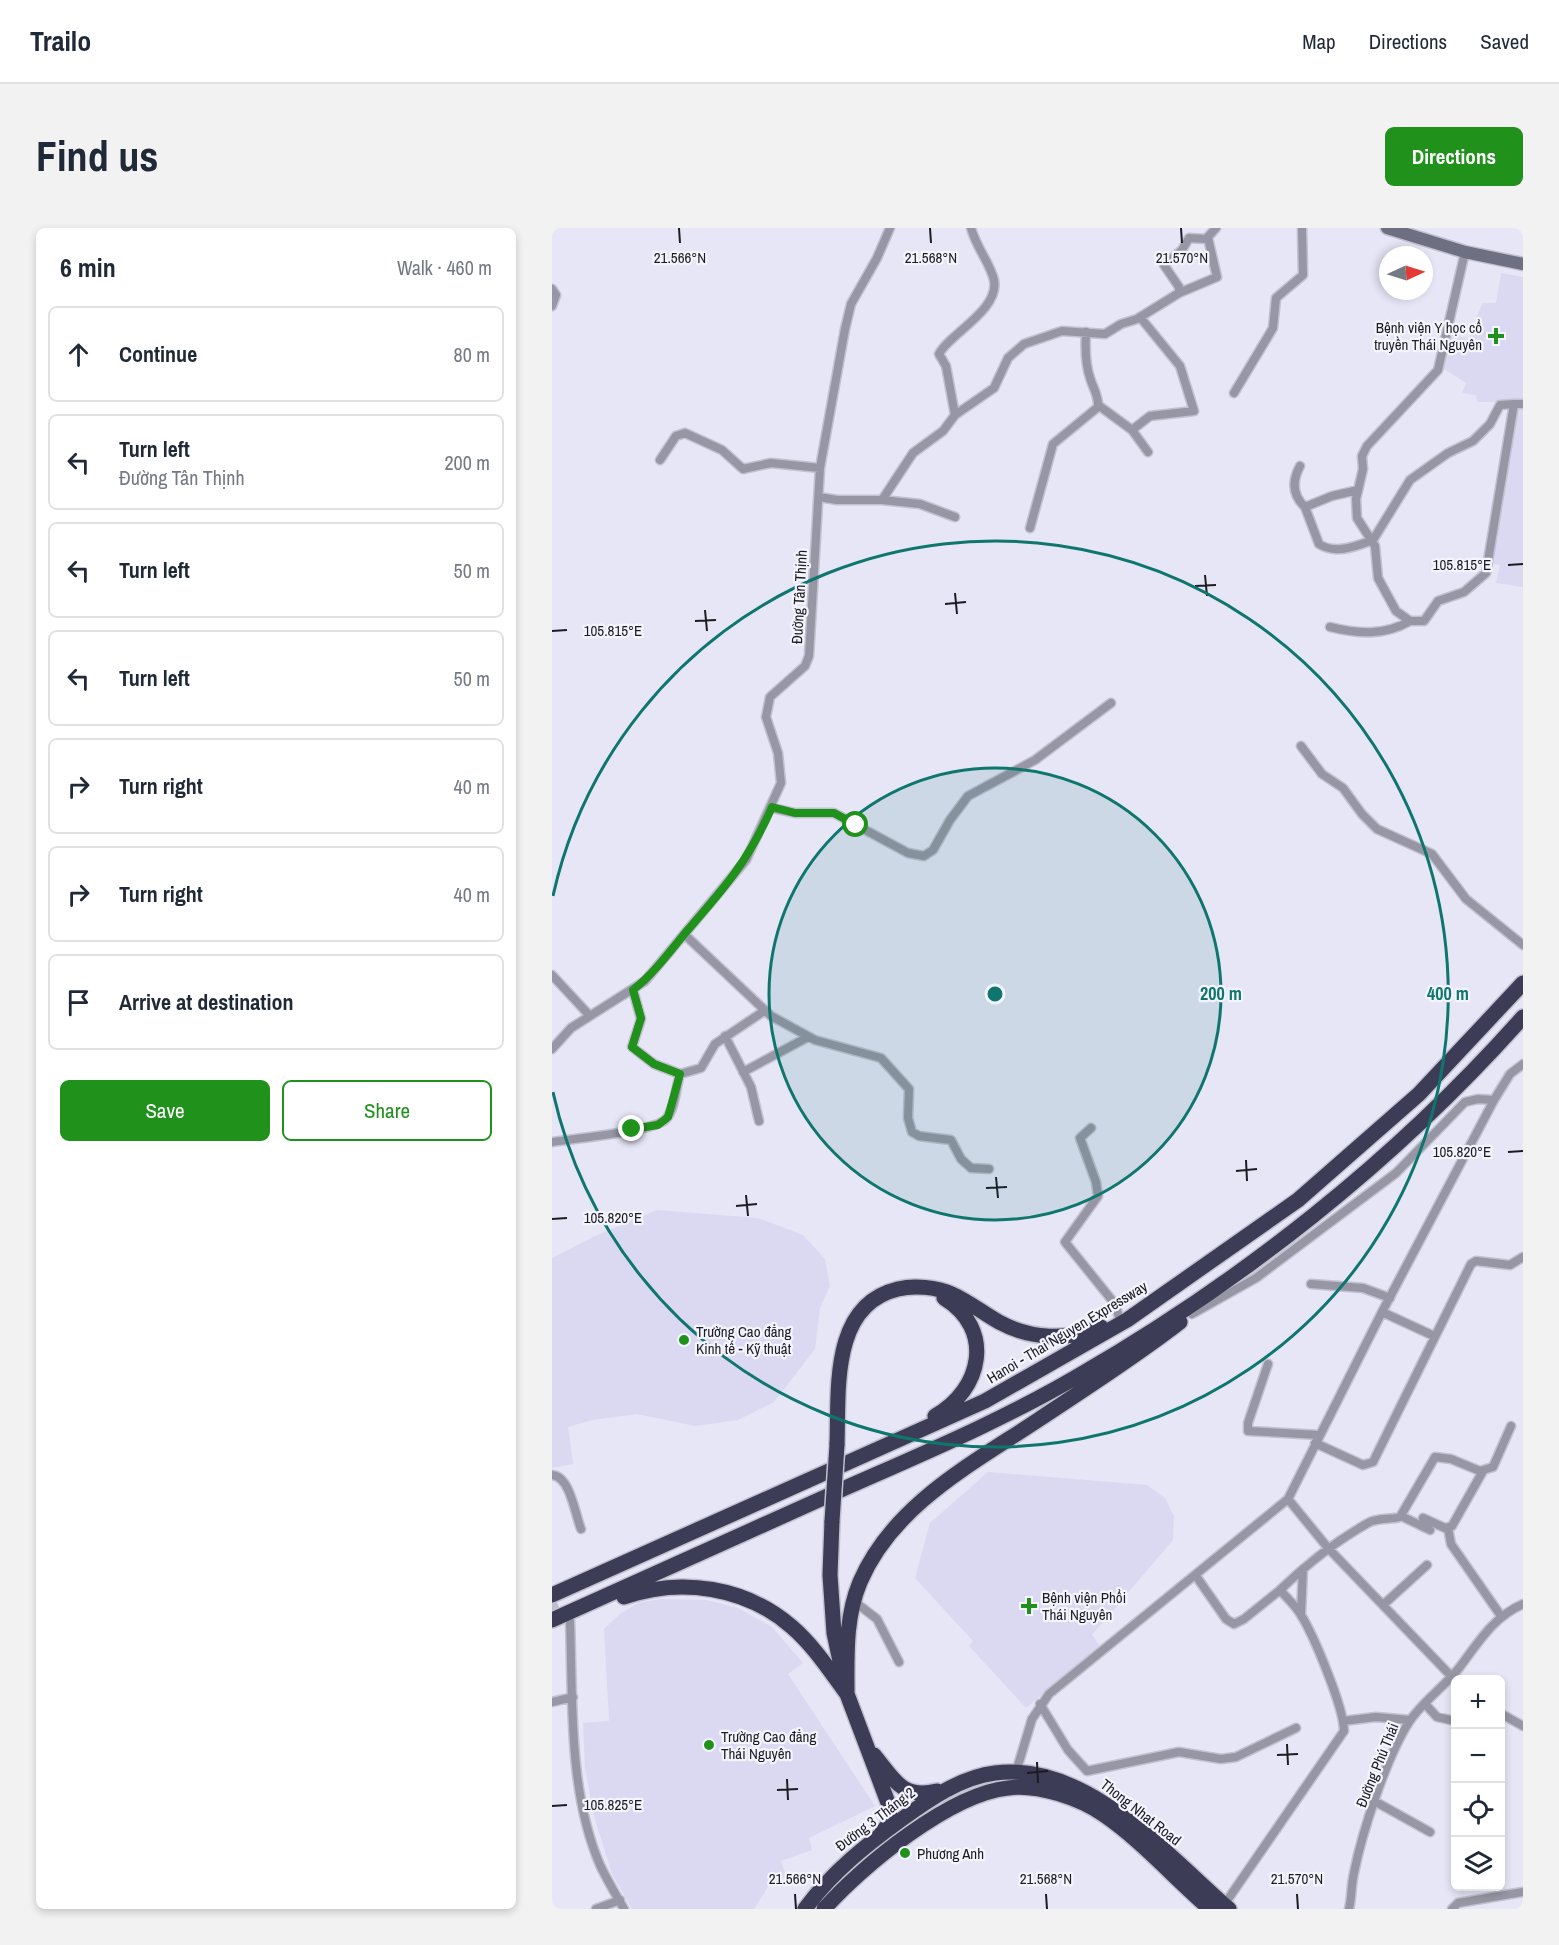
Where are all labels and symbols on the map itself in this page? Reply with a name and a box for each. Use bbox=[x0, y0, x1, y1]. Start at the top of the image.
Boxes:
north arrow bbox=[1379, 246, 1433, 300]
text: 21.566°N bbox=[654, 247, 706, 268]
text: 21.568°N bbox=[905, 247, 957, 268]
text: 21.570°N bbox=[1156, 247, 1208, 268]
place label: Bệnh viện Y học cổ truyền Thái Nguyên bbox=[1374, 317, 1482, 355]
marker: Bệnh viện Y học cổ truyền Thái Nguyên bbox=[1487, 327, 1505, 345]
street label: Đường Tân Thịnh bbox=[786, 549, 812, 645]
text: 105.815°E bbox=[1433, 554, 1491, 575]
text: 105.815°E bbox=[584, 620, 642, 641]
route start bbox=[842, 811, 868, 837]
text: 200 m bbox=[1200, 981, 1242, 1006]
text: 400 m bbox=[1427, 981, 1469, 1006]
centre of rings bbox=[985, 984, 1005, 1004]
route end bbox=[618, 1115, 644, 1141]
text: 105.820°E bbox=[1433, 1141, 1491, 1162]
text: 105.820°E bbox=[584, 1207, 642, 1228]
street label: Hanoi - Thai Nguyen Expressway bbox=[983, 1275, 1152, 1388]
place label: Trường Cao đẳng Kinh tế - Kỹ thuật bbox=[696, 1321, 792, 1359]
marker: Trường Cao đẳng Kinh tế - Kỹ thuật bbox=[677, 1333, 691, 1347]
place label: Bệnh viện Phổi Thái Nguyên bbox=[1042, 1587, 1126, 1625]
marker: Bệnh viện Phổi Thái Nguyên bbox=[1020, 1597, 1038, 1615]
street label: Đường Phú Thái bbox=[1351, 1720, 1403, 1810]
place label: Trường Cao đẳng Thái Nguyên bbox=[721, 1726, 816, 1764]
marker: Trường Cao đẳng Thái Nguyên bbox=[702, 1738, 716, 1752]
street label: Thong Nhat Road bbox=[1096, 1774, 1186, 1850]
street label: Đường 3 Tháng 2 bbox=[831, 1782, 919, 1856]
text: 105.825°E bbox=[584, 1794, 642, 1815]
place label: Phương Anh bbox=[917, 1843, 984, 1864]
marker: Phương Anh bbox=[898, 1846, 912, 1860]
text: 21.566°N bbox=[769, 1868, 821, 1889]
text: 21.568°N bbox=[1020, 1868, 1072, 1889]
text: 21.570°N bbox=[1271, 1868, 1323, 1889]

